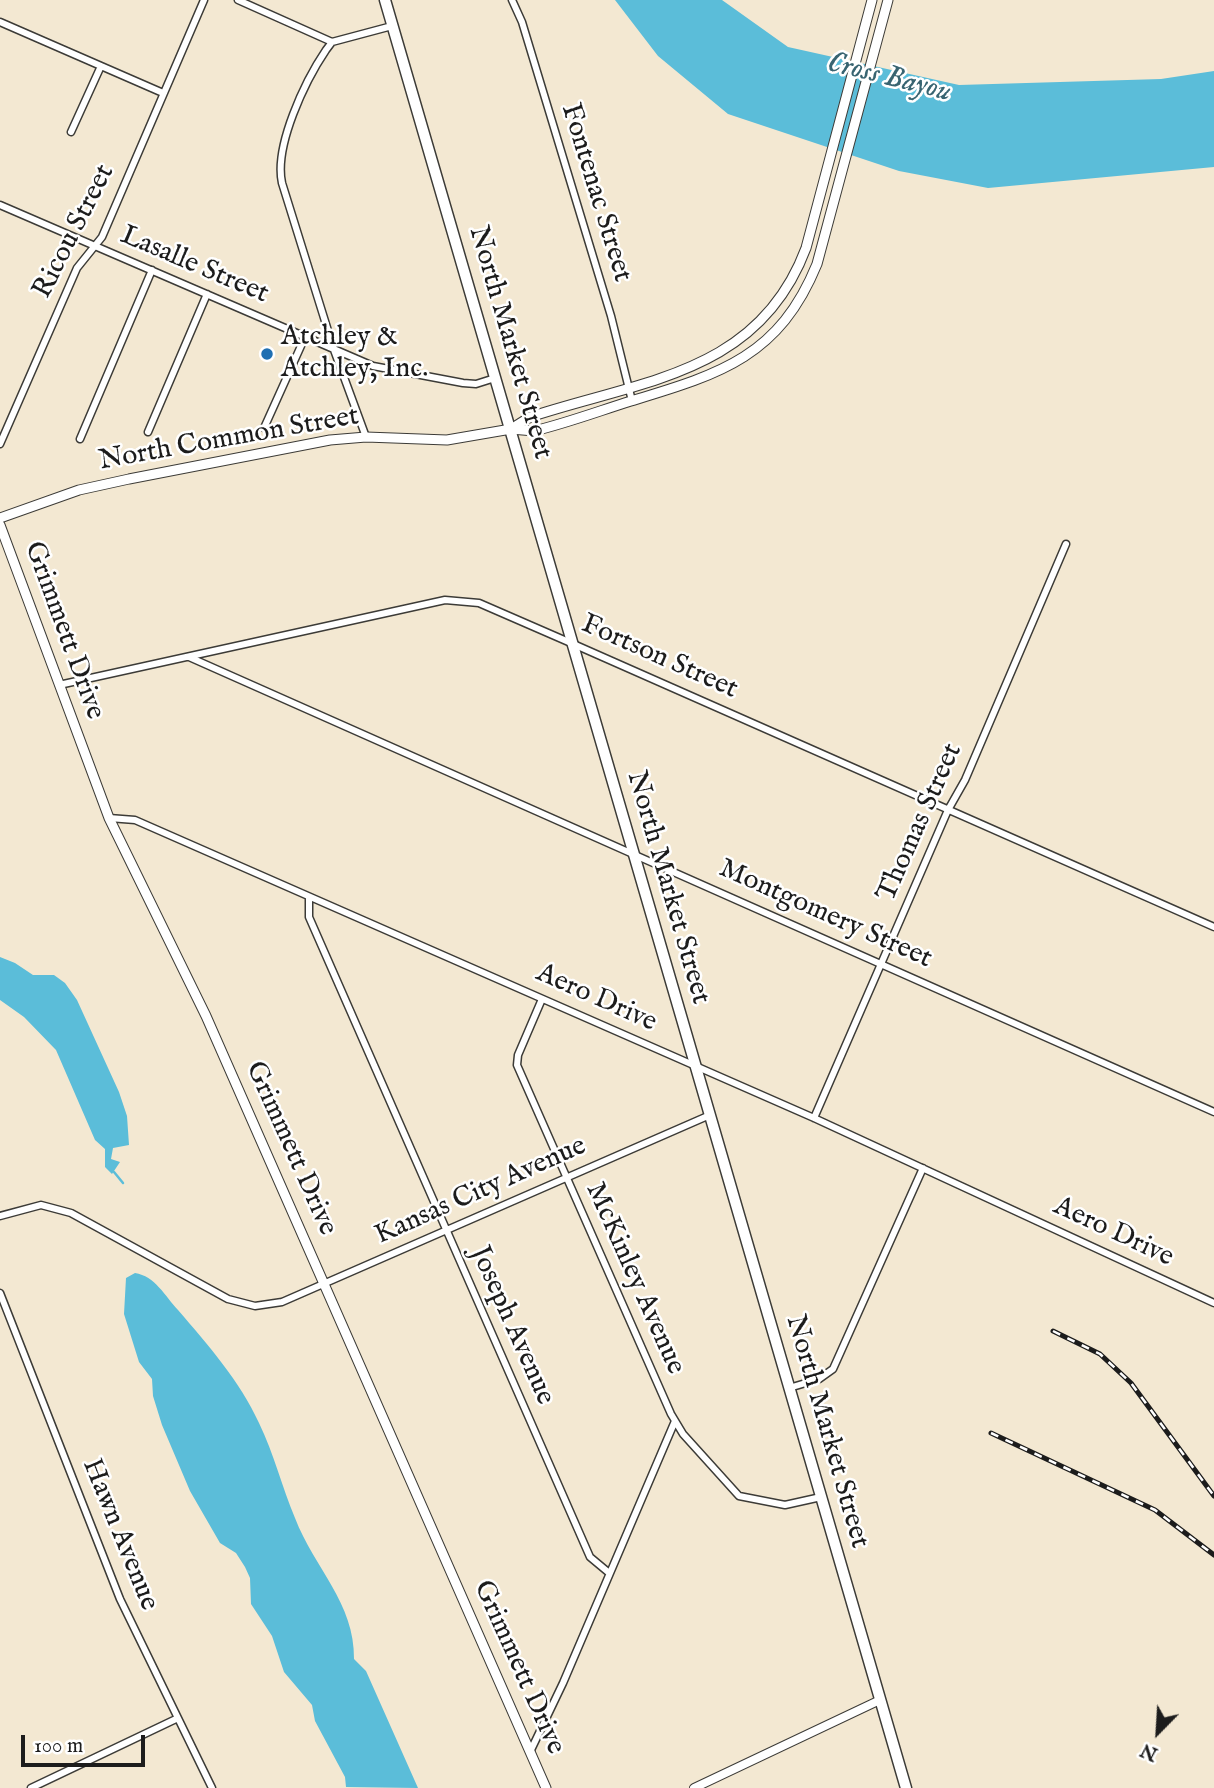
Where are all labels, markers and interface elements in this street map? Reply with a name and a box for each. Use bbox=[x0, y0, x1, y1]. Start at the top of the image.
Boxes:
water label: Cross Bayou bbox=[823, 46, 955, 112]
street label: Fontenac Street bbox=[552, 100, 638, 286]
street label: Ricou Street bbox=[27, 159, 123, 305]
street label: Lasalle Street bbox=[115, 220, 273, 312]
street label: North Market Street bbox=[460, 223, 558, 463]
place label: Atchley & Atchley, Inc. bbox=[281, 321, 428, 387]
marker: Atchley & Atchley, Inc. bbox=[259, 346, 275, 362]
street label: North Common Street bbox=[96, 401, 362, 479]
street label: Grimmett Drive bbox=[15, 538, 111, 724]
street label: Fortson Street bbox=[575, 609, 743, 707]
street label: Thomas Street bbox=[871, 739, 971, 907]
street label: North Market Street bbox=[618, 768, 716, 1008]
street label: Montgomery Street bbox=[713, 853, 937, 977]
street label: Aero Drive bbox=[530, 958, 662, 1040]
street label: Grimmett Drive bbox=[237, 1057, 343, 1241]
street label: Kansas City Avenue bbox=[370, 1130, 592, 1254]
street label: McKinley Avenue bbox=[577, 1178, 691, 1380]
street label: Aero Drive bbox=[1048, 1191, 1178, 1275]
street label: Joseph Avenue bbox=[461, 1241, 561, 1411]
street label: North Market Street bbox=[777, 1312, 875, 1552]
street label: Hawn Avenue bbox=[73, 1454, 165, 1616]
street label: Grimmett Drive bbox=[465, 1576, 571, 1760]
north arrow bbox=[1123, 1697, 1193, 1767]
scale bar bbox=[24, 1722, 149, 1766]
text: 100 m bbox=[34, 1733, 83, 1760]
text: N bbox=[1137, 1737, 1162, 1765]

